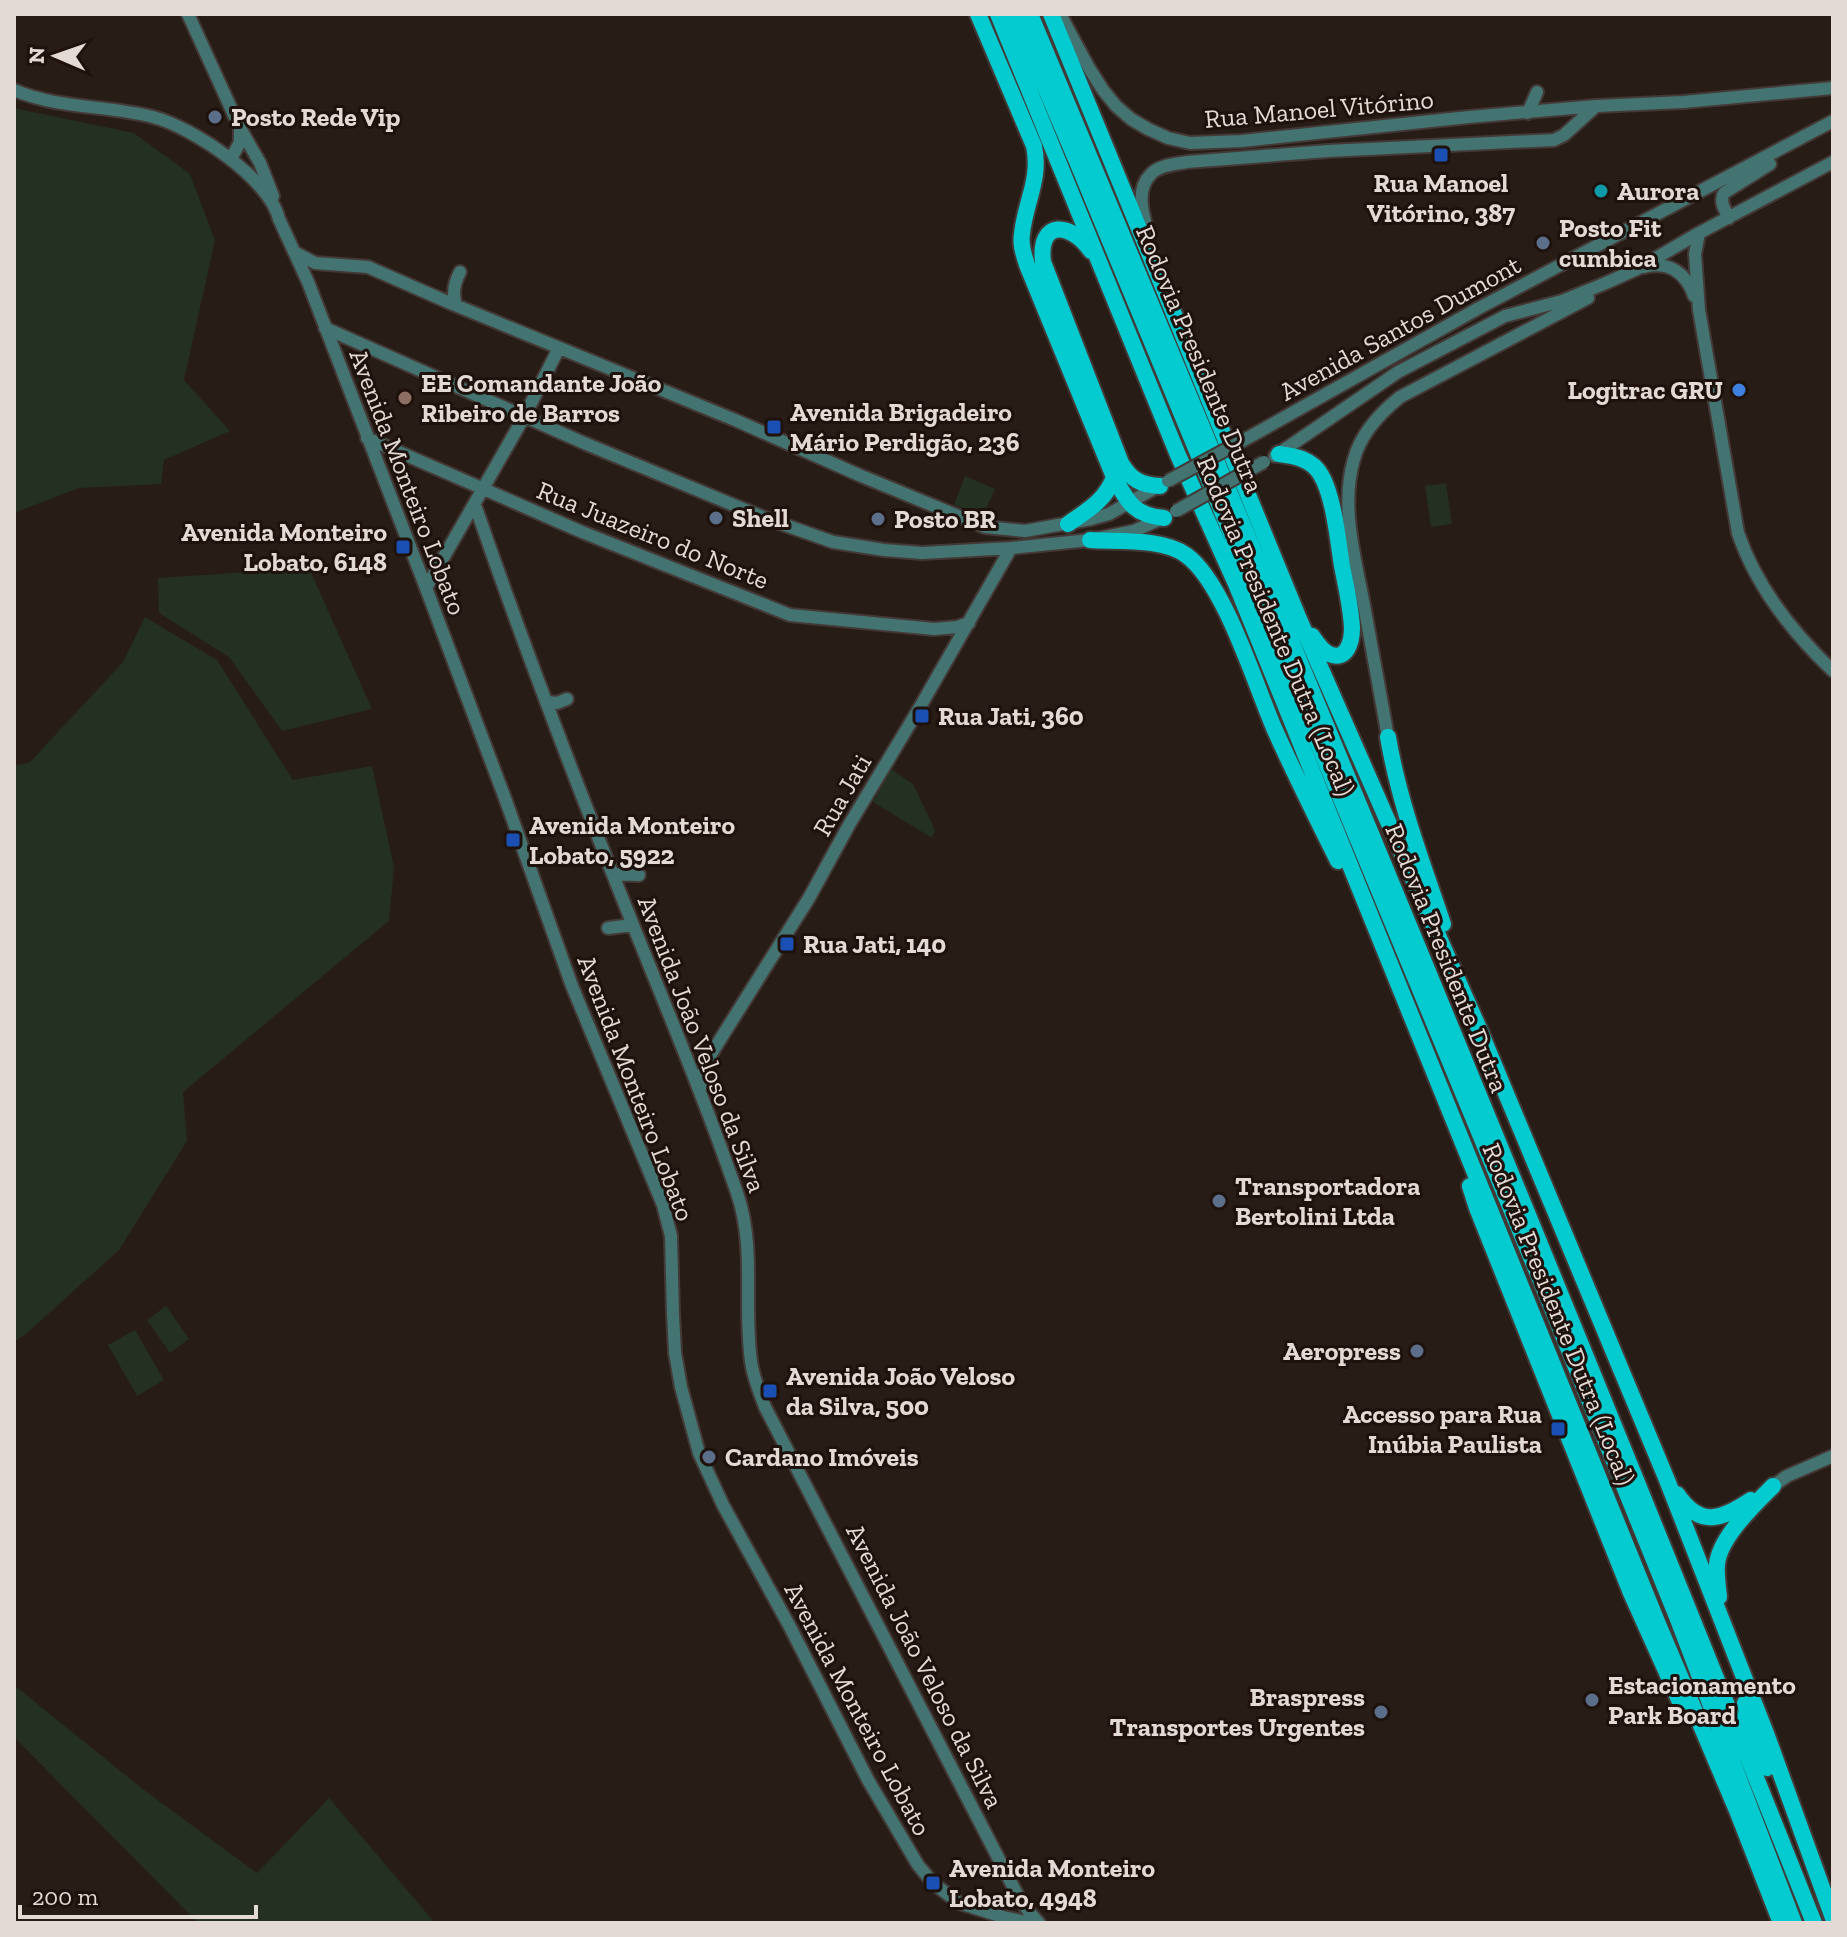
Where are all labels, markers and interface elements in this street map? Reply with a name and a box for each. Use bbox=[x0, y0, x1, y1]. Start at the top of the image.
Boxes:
north arrow bbox=[16, 16, 96, 96]
text: N bbox=[23, 46, 50, 64]
street label: Rua Manoel Vitórino bbox=[1203, 83, 1435, 135]
place label: Posto Rede Vip bbox=[231, 101, 401, 133]
marker: Posto Rede Vip bbox=[206, 108, 224, 126]
marker: Rua Manoel Vitórino, 387 bbox=[1432, 146, 1450, 164]
place label: Rua Manoel Vitórino, 387 bbox=[1367, 167, 1515, 229]
place label: Aurora bbox=[1617, 175, 1699, 207]
marker: Aurora bbox=[1592, 182, 1610, 200]
place label: Posto Fit cumbica bbox=[1559, 212, 1662, 274]
street label: Rodovia Presidente Dutra bbox=[1129, 221, 1271, 498]
marker: Posto Fit cumbica bbox=[1534, 234, 1552, 252]
street label: Avenida Santos Dumont bbox=[1274, 248, 1526, 408]
street label: Avenida Monteiro Lobato bbox=[342, 344, 474, 620]
place label: EE Comandante João Ribeiro de Barros bbox=[421, 367, 662, 429]
place label: Logitrac GRU bbox=[1568, 374, 1723, 406]
marker: Logitrac GRU bbox=[1730, 381, 1748, 399]
marker: EE Comandante João Ribeiro de Barros bbox=[396, 389, 414, 407]
place label: Avenida Brigadeiro Mário Perdigão, 236 bbox=[790, 396, 1020, 458]
marker: Avenida Brigadeiro Mário Perdigão, 236 bbox=[765, 418, 783, 436]
street label: Rodovia Presidente Dutra (Local) bbox=[1190, 451, 1362, 801]
street label: Rua Juazeiro do Norte bbox=[532, 474, 774, 596]
place label: Shell bbox=[732, 502, 789, 534]
place label: Posto BR bbox=[894, 503, 997, 535]
marker: Shell bbox=[707, 509, 725, 527]
marker: Posto BR bbox=[869, 510, 887, 528]
place label: Avenida Monteiro Lobato, 6148 bbox=[181, 516, 387, 578]
marker: Avenida Monteiro Lobato, 6148 bbox=[394, 538, 412, 556]
place label: Rua Jati, 360 bbox=[938, 700, 1084, 732]
marker: Rua Jati, 360 bbox=[913, 707, 931, 725]
street label: Rua Jati bbox=[806, 748, 878, 842]
place label: Avenida Monteiro Lobato, 5922 bbox=[529, 809, 735, 871]
street label: Rodovia Presidente Dutra bbox=[1378, 819, 1516, 1098]
marker: Avenida Monteiro Lobato, 5922 bbox=[504, 831, 522, 849]
street label: Avenida João Veloso da Silva bbox=[631, 891, 774, 1197]
place label: Rua Jati, 140 bbox=[803, 928, 946, 960]
marker: Rua Jati, 140 bbox=[778, 935, 796, 953]
street label: Avenida Monteiro Lobato bbox=[570, 950, 702, 1226]
street label: Rodovia Presidente Dutra (Local) bbox=[1476, 1138, 1642, 1490]
place label: Transportadora Bertolini Ltda bbox=[1235, 1170, 1420, 1232]
marker: Transportadora Bertolini Ltda bbox=[1210, 1192, 1228, 1210]
place label: Aeropress bbox=[1283, 1335, 1401, 1367]
marker: Aeropress bbox=[1408, 1342, 1426, 1360]
place label: Avenida João Veloso da Silva, 500 bbox=[786, 1360, 1015, 1422]
marker: Avenida João Veloso da Silva, 500 bbox=[761, 1382, 779, 1400]
place label: Accesso para Rua Inúbia Paulista bbox=[1343, 1398, 1542, 1460]
marker: Accesso para Rua Inúbia Paulista bbox=[1549, 1420, 1567, 1438]
place label: Cardano Imóveis bbox=[725, 1441, 919, 1473]
marker: Cardano Imóveis bbox=[700, 1448, 718, 1466]
street label: Avenida João Veloso da Silva bbox=[839, 1518, 1011, 1814]
street label: Avenida Monteiro Lobato bbox=[778, 1577, 938, 1841]
place label: Estacionamento Park Board bbox=[1608, 1669, 1796, 1731]
place label: Braspress Transportes Urgentes bbox=[1109, 1681, 1365, 1743]
marker: Estacionamento Park Board bbox=[1583, 1691, 1601, 1709]
marker: Braspress Transportes Urgentes bbox=[1372, 1703, 1390, 1721]
place label: Avenida Monteiro Lobato, 4948 bbox=[949, 1852, 1155, 1914]
scale bar bbox=[20, 1869, 256, 1919]
marker: Avenida Monteiro Lobato, 4948 bbox=[924, 1874, 942, 1892]
text: 200 m bbox=[32, 1882, 98, 1911]

